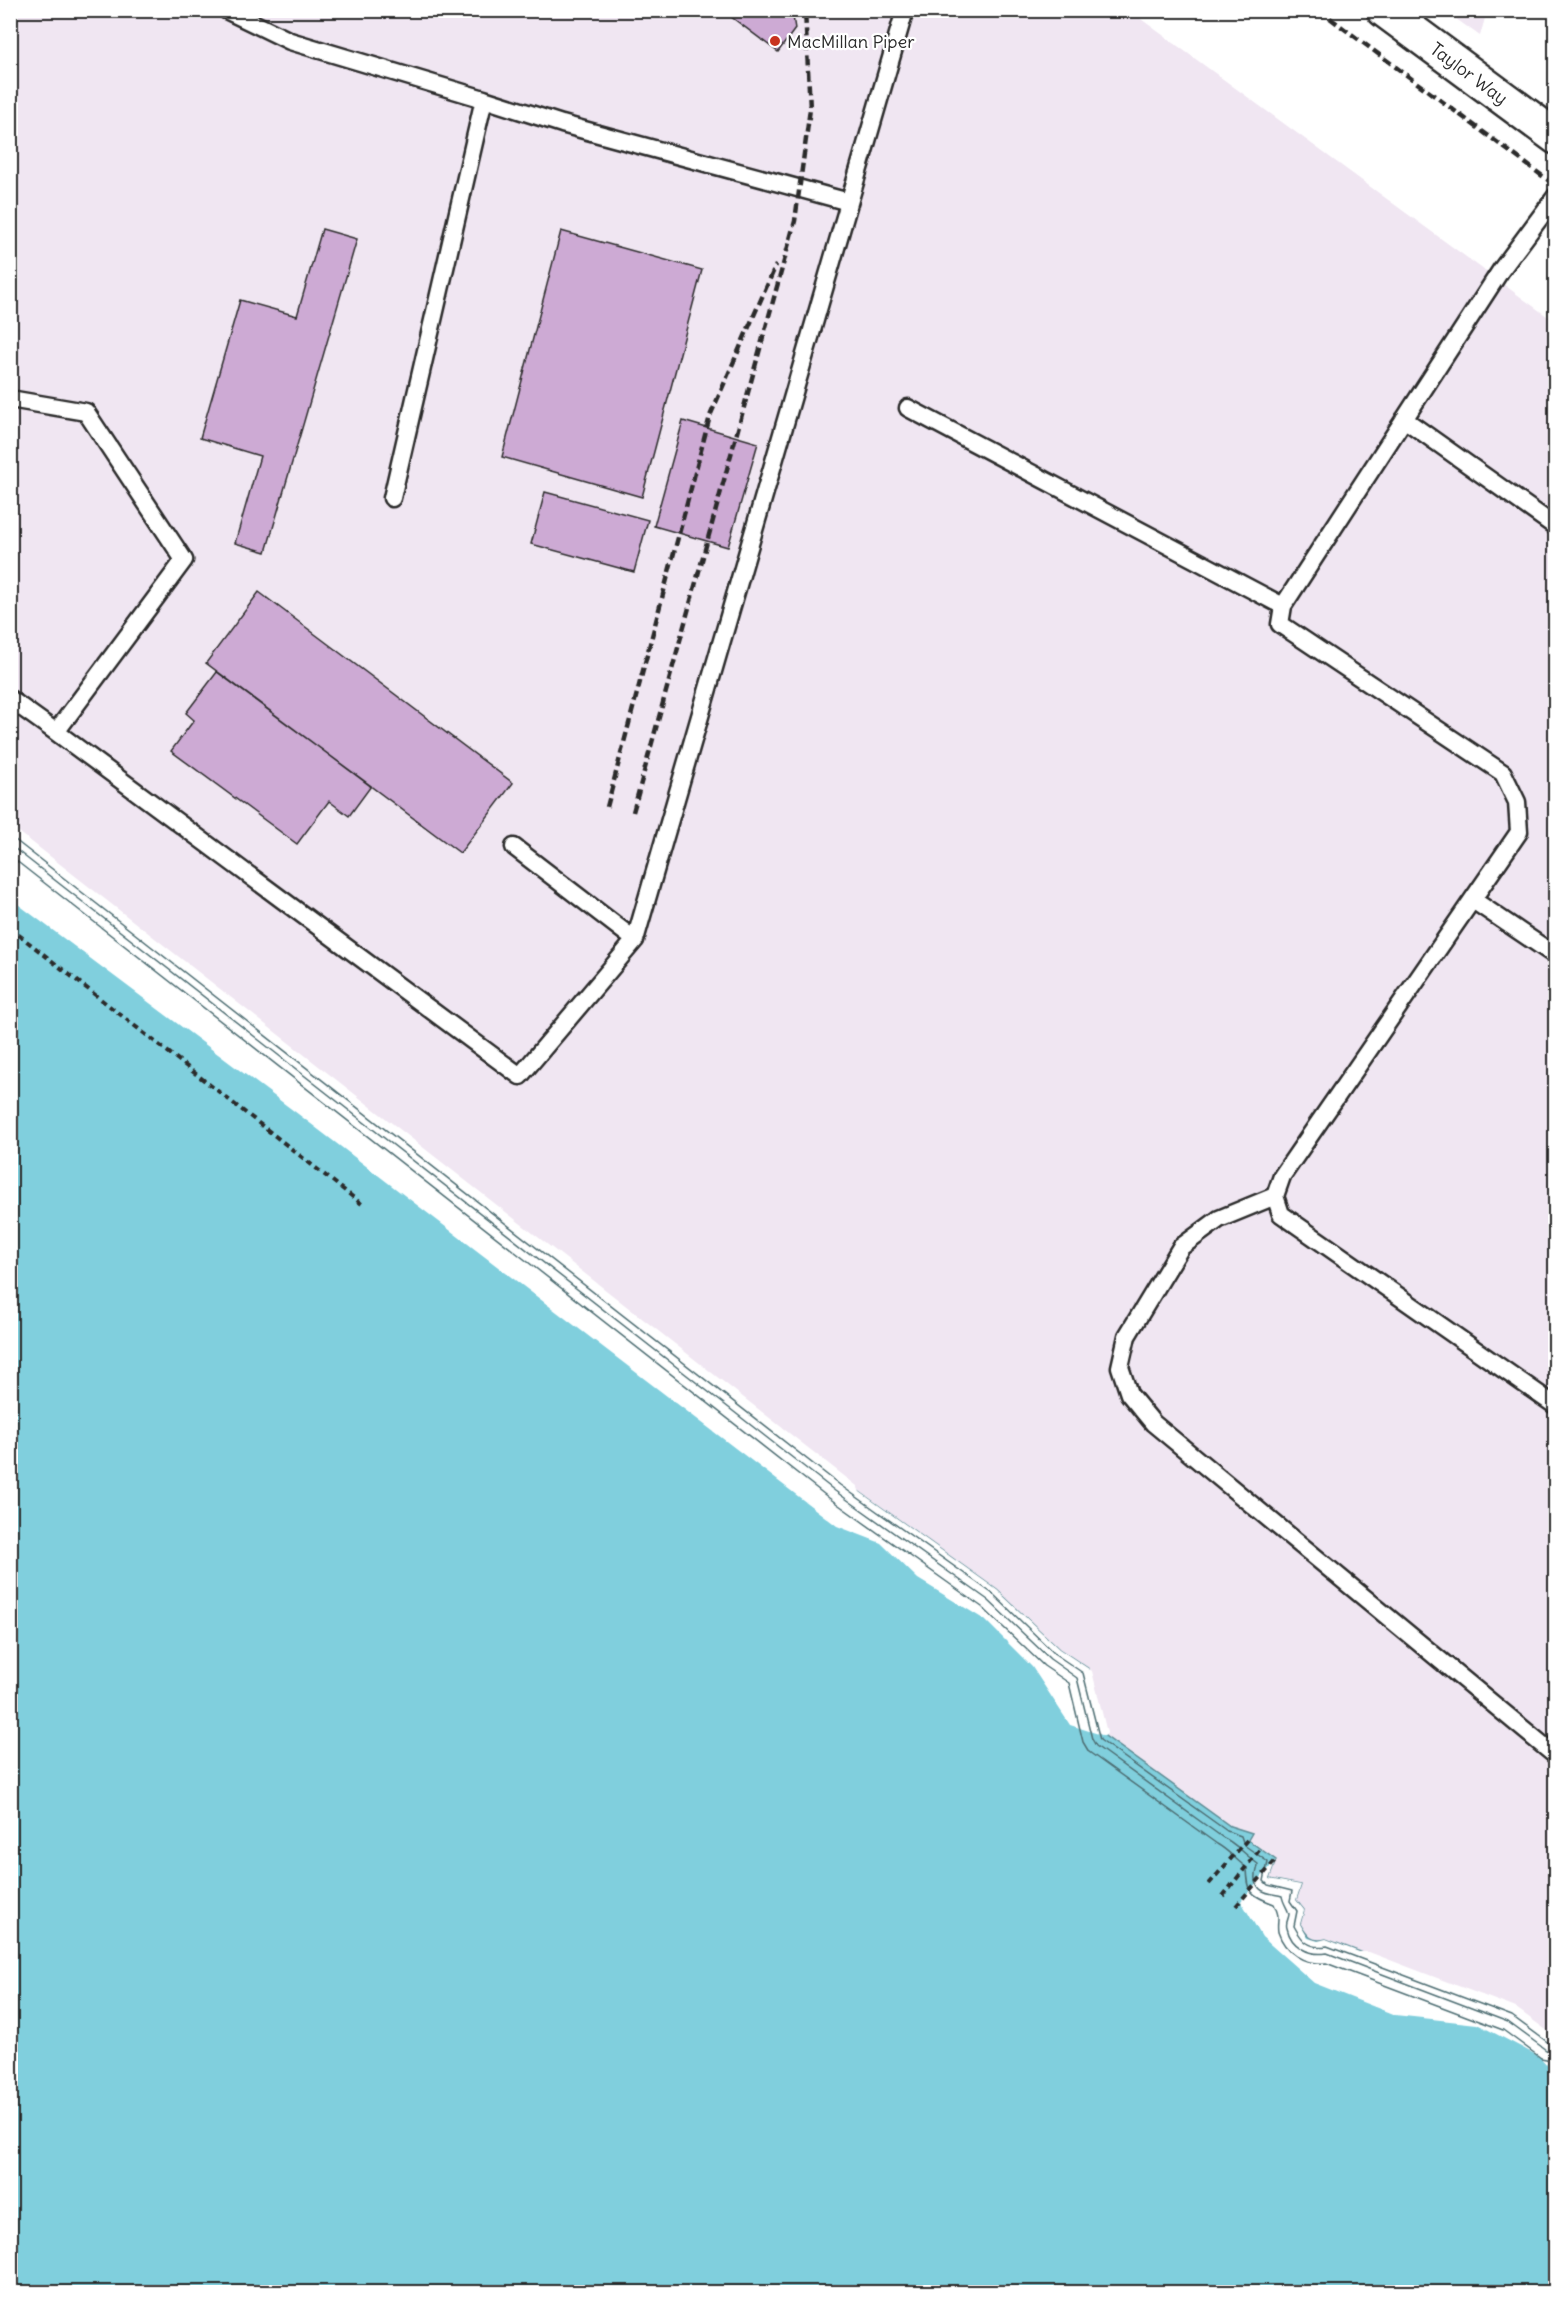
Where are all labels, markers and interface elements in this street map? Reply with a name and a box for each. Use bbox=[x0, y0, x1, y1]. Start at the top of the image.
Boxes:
place label: MacMillan Piper bbox=[787, 30, 915, 53]
marker: MacMillan Piper bbox=[768, 34, 782, 48]
street label: Taylor Way bbox=[1426, 37, 1513, 109]

